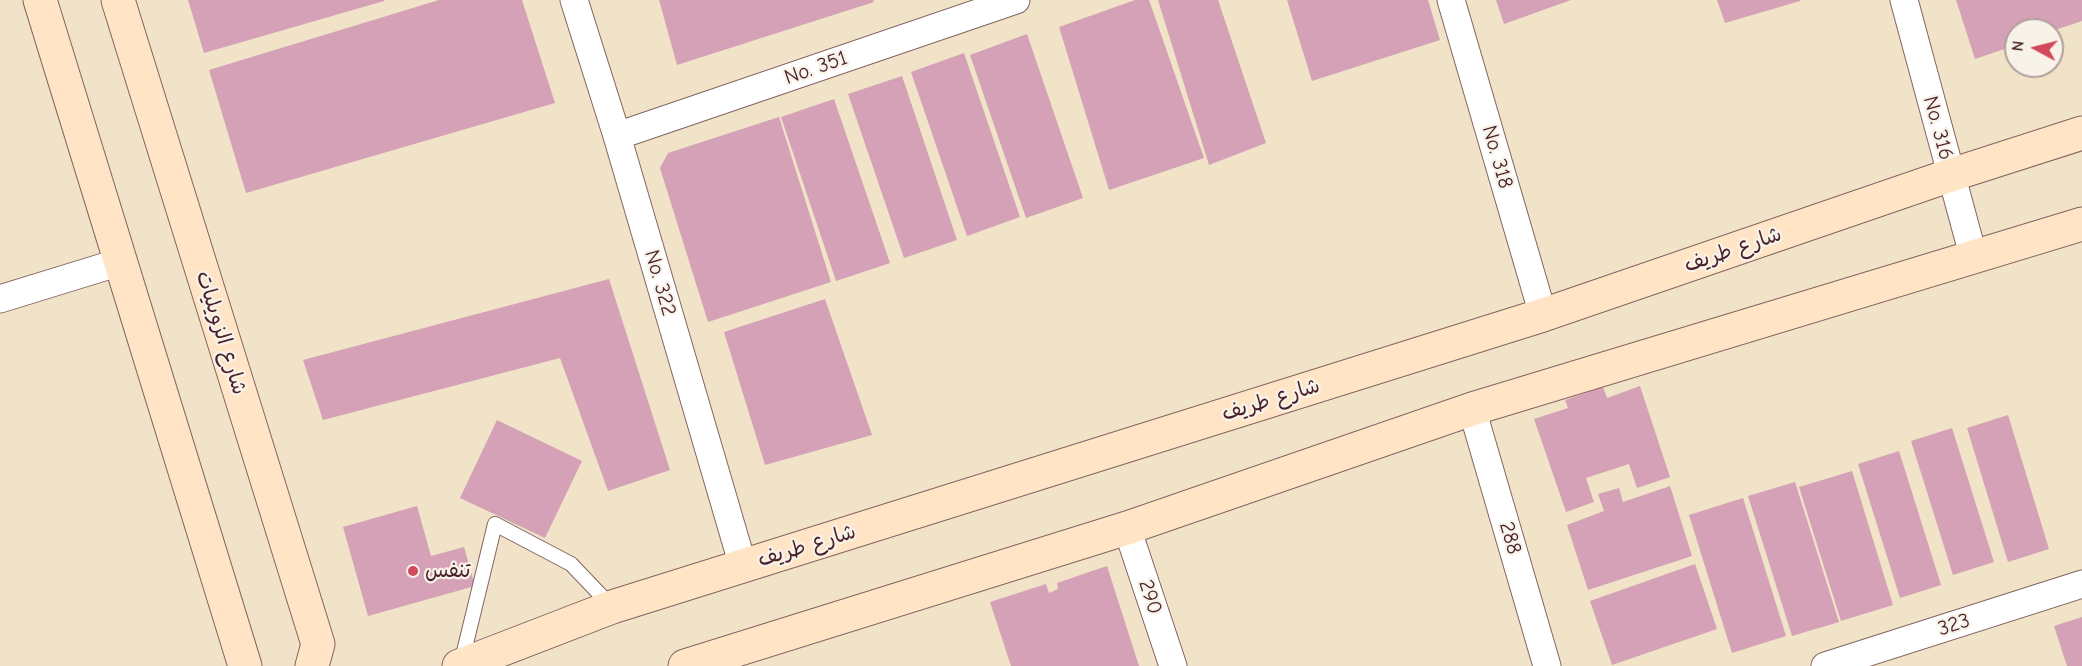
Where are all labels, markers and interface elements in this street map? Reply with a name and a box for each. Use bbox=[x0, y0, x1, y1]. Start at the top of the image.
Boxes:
north arrow bbox=[2004, 18, 2064, 78]
text: N bbox=[2009, 40, 2028, 52]
street label: No. 351 bbox=[781, 46, 851, 90]
street label: No. 316 bbox=[1917, 93, 1959, 163]
street label: No. 318 bbox=[1476, 123, 1518, 191]
street label: شارع طريف bbox=[1681, 222, 1785, 278]
street label: No. 322 bbox=[639, 247, 681, 319]
street label: شارع الزويليات bbox=[190, 268, 252, 398]
street label: شارع طريف bbox=[1219, 373, 1323, 427]
street label: شارع طريف bbox=[755, 519, 859, 573]
street label: 288 bbox=[1493, 519, 1527, 557]
place label: تنفس bbox=[425, 558, 471, 584]
marker: تنفس bbox=[406, 564, 420, 578]
street label: 290 bbox=[1133, 576, 1167, 618]
street label: 323 bbox=[1935, 608, 1973, 642]

